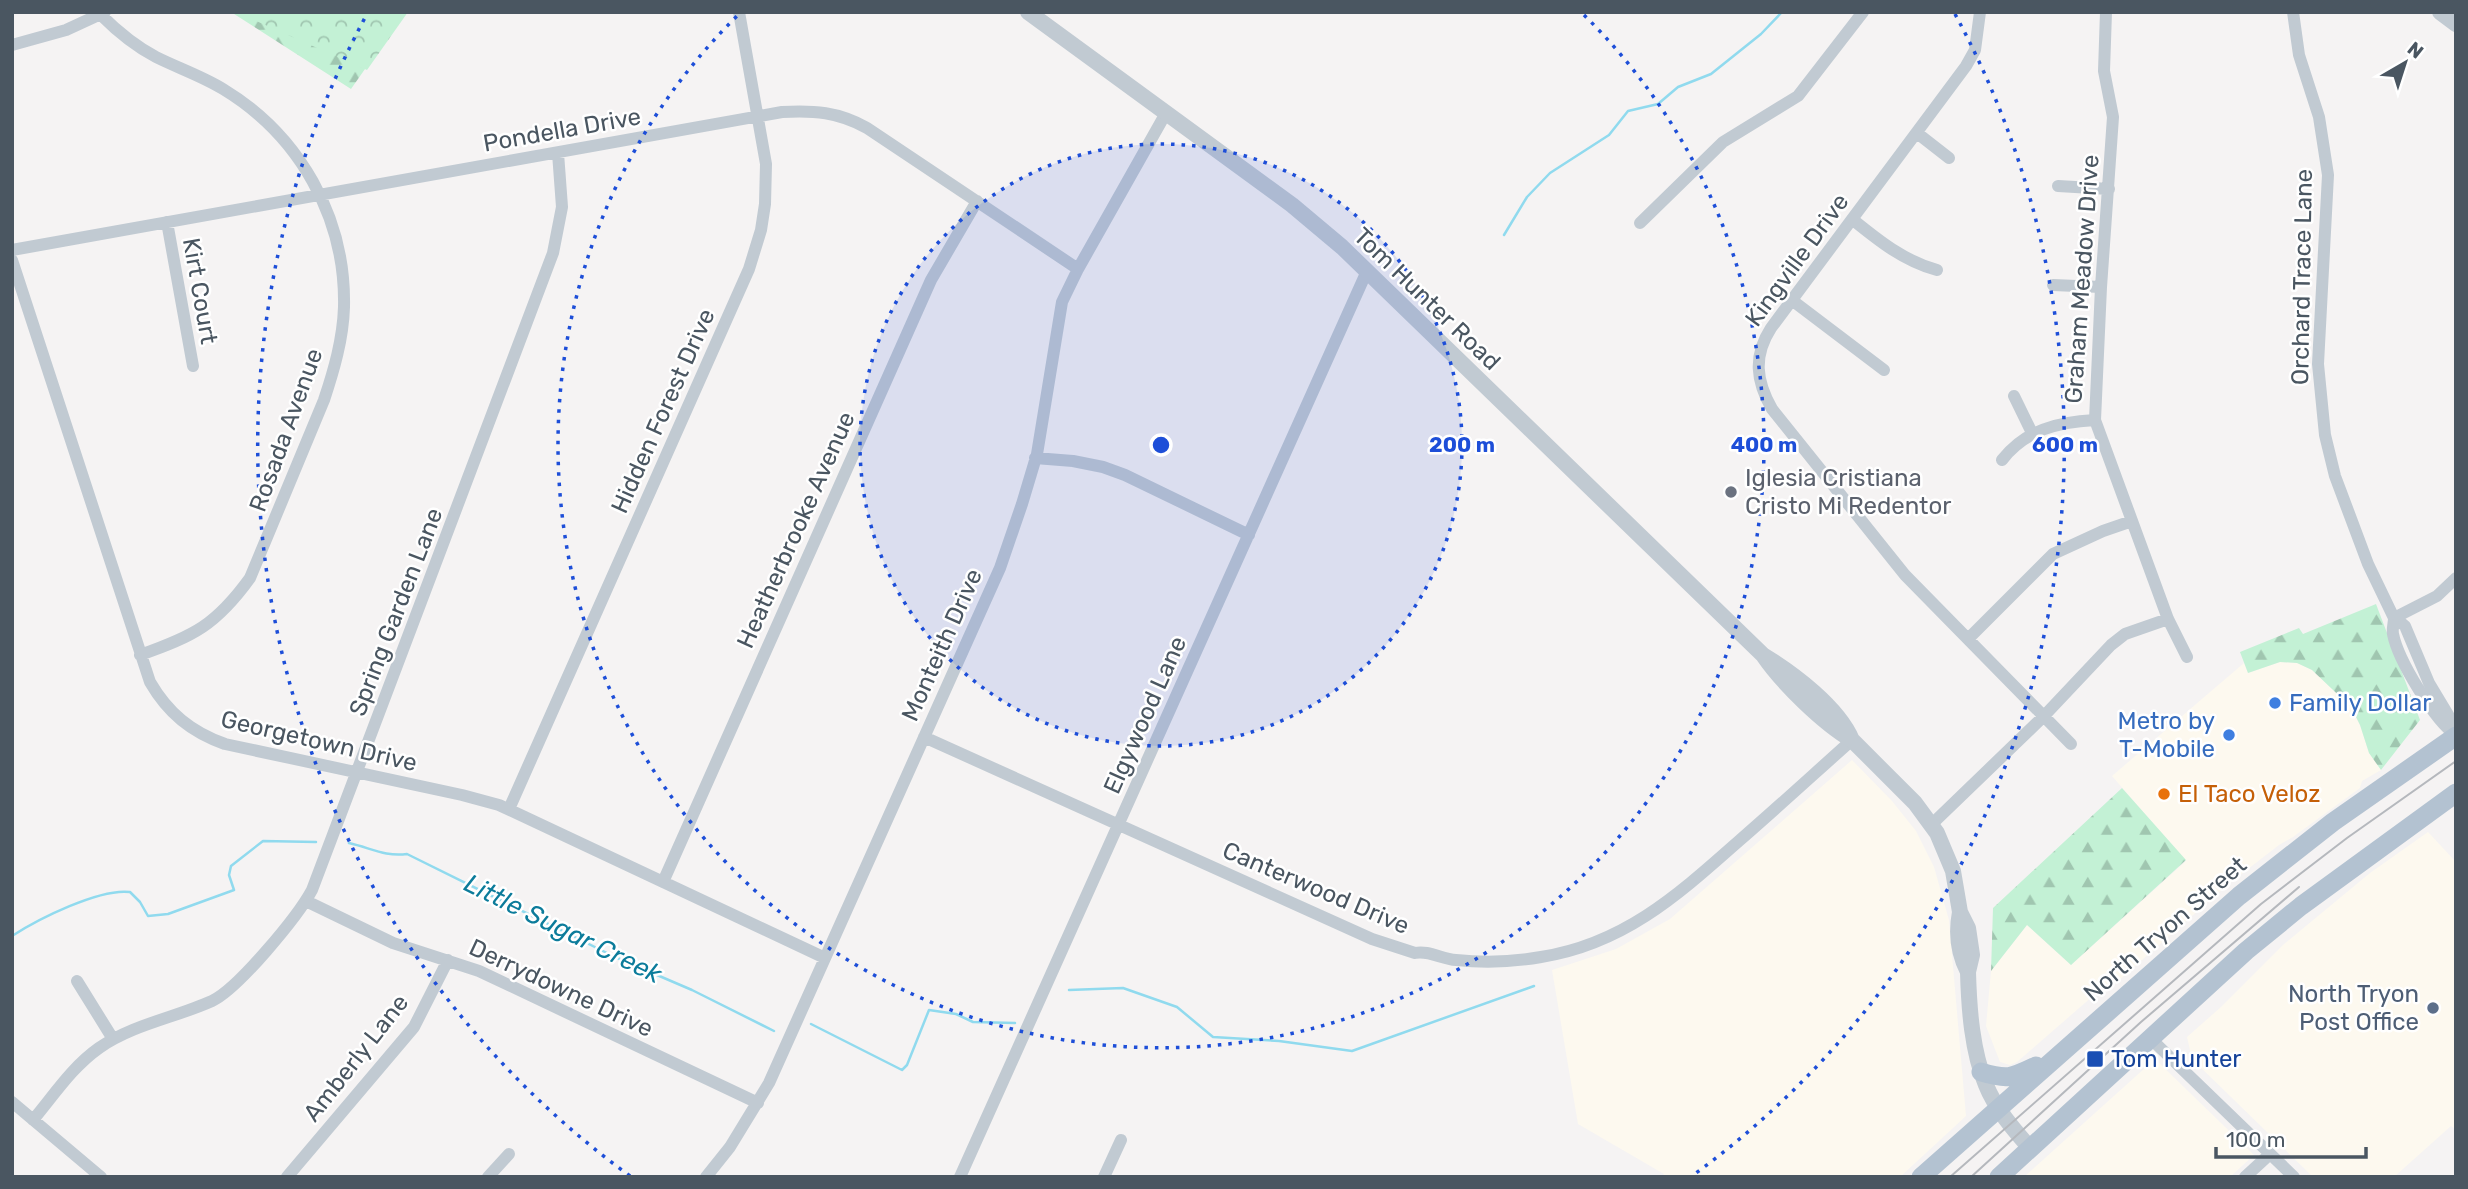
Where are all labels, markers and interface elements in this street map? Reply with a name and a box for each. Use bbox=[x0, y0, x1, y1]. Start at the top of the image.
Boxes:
north arrow bbox=[2370, 28, 2440, 98]
text: N bbox=[2403, 37, 2428, 63]
street label: Pondella Drive bbox=[481, 102, 643, 158]
street label: Graham Meadow Drive bbox=[2059, 154, 2105, 404]
street label: Orchard Trace Lane bbox=[2286, 169, 2318, 385]
street label: Kingville Drive bbox=[1740, 188, 1854, 332]
street label: Tom Hunter Road bbox=[1348, 222, 1506, 376]
street label: Kirt Court bbox=[177, 236, 223, 346]
street label: Hidden Forest Drive bbox=[605, 305, 721, 517]
street label: Rosada Avenue bbox=[243, 345, 329, 515]
street label: Heatherbrooke Avenue bbox=[731, 408, 861, 652]
text: 200 m bbox=[1429, 432, 1495, 457]
text: 400 m bbox=[1731, 432, 1797, 457]
text: 600 m bbox=[2032, 432, 2098, 457]
centre of rings bbox=[1149, 433, 1173, 457]
place label: Iglesia Cristiana Cristo Mi Redentor bbox=[1745, 464, 1951, 520]
marker: Iglesia Cristiana Cristo Mi Redentor bbox=[1723, 484, 1739, 500]
street label: Spring Garden Lane bbox=[343, 504, 449, 720]
street label: Monteith Drive bbox=[896, 565, 988, 725]
street label: Elgywood Lane bbox=[1098, 632, 1192, 798]
place label: Family Dollar bbox=[2289, 689, 2431, 717]
marker: Family Dollar bbox=[2267, 695, 2283, 711]
street label: Georgetown Drive bbox=[218, 705, 420, 777]
place label: Metro by T-Mobile bbox=[2118, 707, 2215, 763]
marker: Metro by T-Mobile bbox=[2221, 727, 2237, 743]
place label: El Taco Veloz bbox=[2178, 780, 2320, 808]
marker: El Taco Veloz bbox=[2156, 786, 2172, 802]
street label: Canterwood Drive bbox=[1219, 836, 1413, 940]
street label: North Tryon Street bbox=[2078, 851, 2252, 1007]
water label: Little Sugar Creek bbox=[459, 868, 667, 991]
street label: Derrydowne Drive bbox=[465, 933, 657, 1043]
place label: North Tryon Post Office bbox=[2288, 980, 2419, 1036]
street label: Amberly Lane bbox=[298, 989, 414, 1127]
marker: North Tryon Post Office bbox=[2425, 1000, 2441, 1016]
place label: Tom Hunter bbox=[2111, 1045, 2242, 1073]
marker: Tom Hunter bbox=[2085, 1049, 2105, 1069]
scale bar bbox=[2216, 1116, 2366, 1160]
text: 100 m bbox=[2226, 1127, 2285, 1152]

